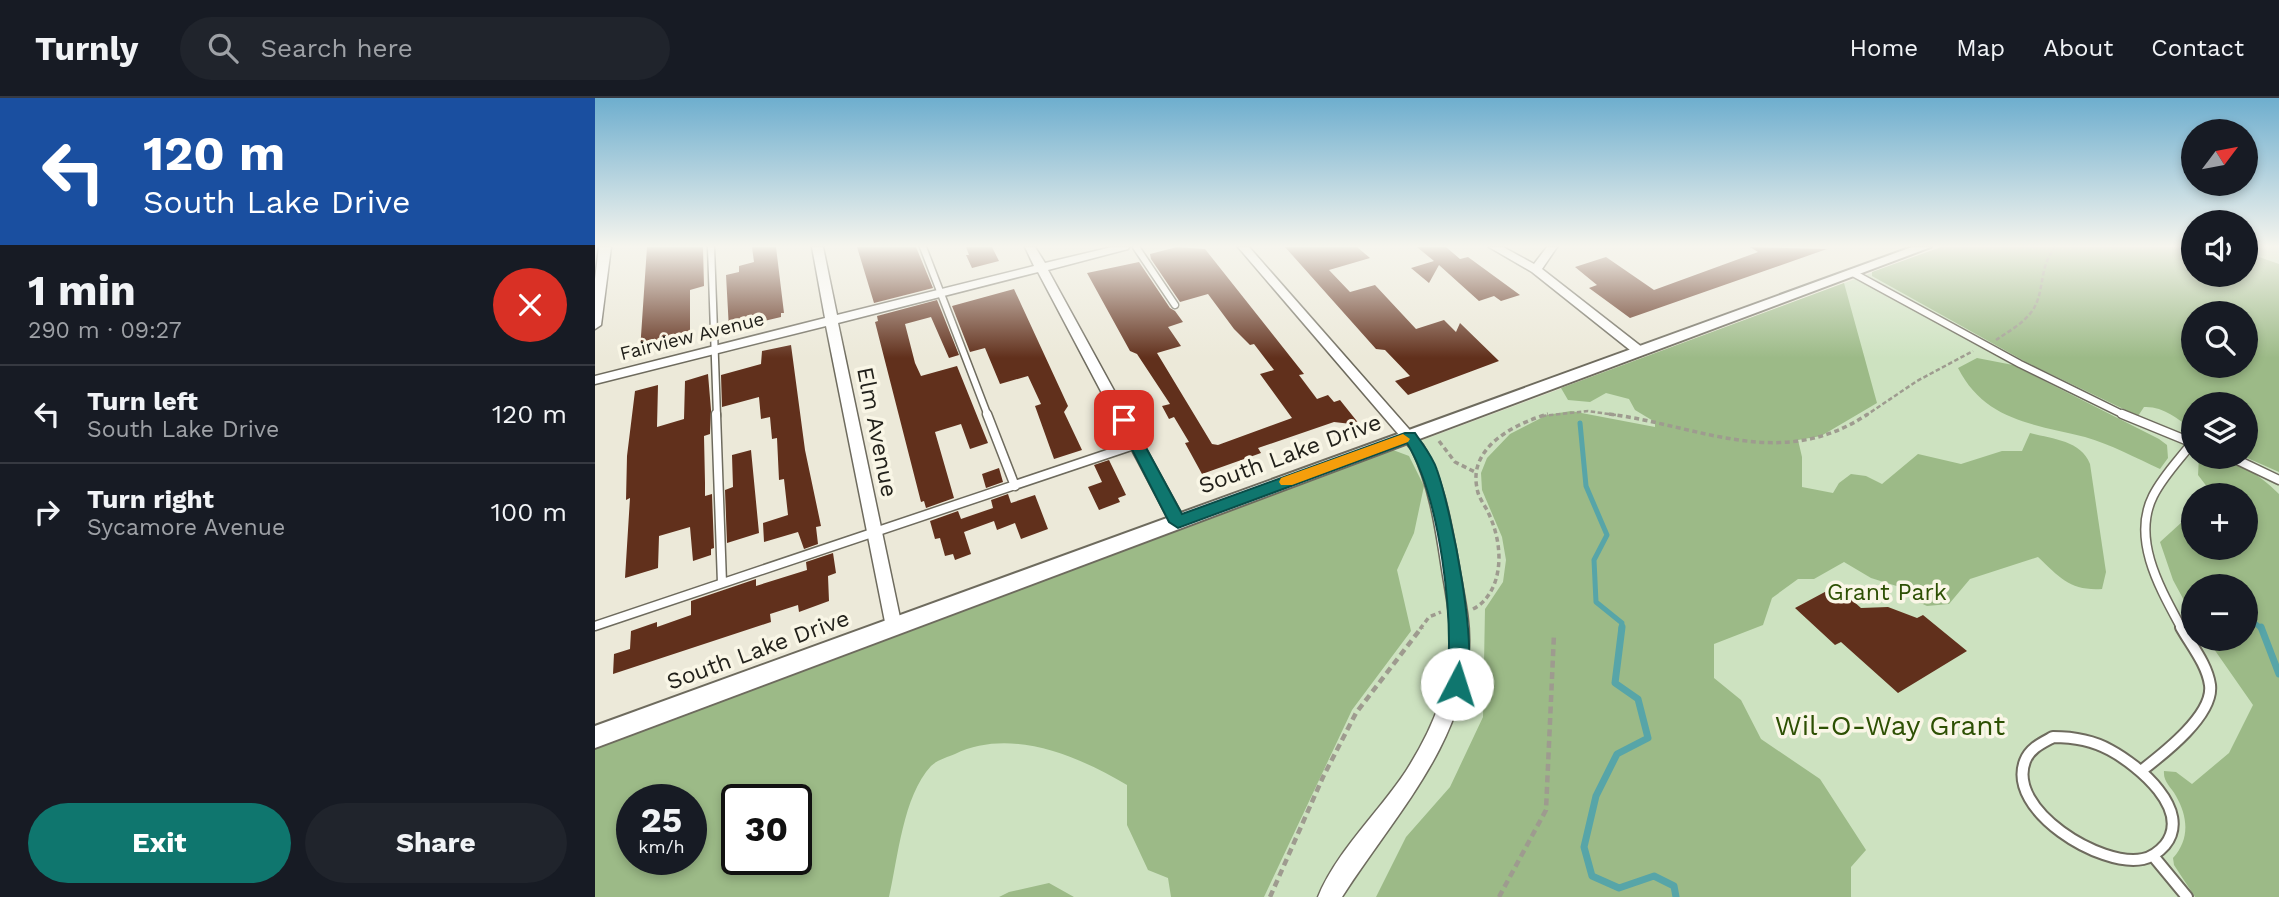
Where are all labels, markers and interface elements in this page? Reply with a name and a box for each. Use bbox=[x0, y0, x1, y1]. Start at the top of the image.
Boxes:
search box bbox=[180, 17, 670, 80]
text: Turnly bbox=[35, 29, 138, 68]
icon: search bbox=[204, 29, 242, 67]
text: Search here bbox=[260, 33, 413, 63]
text: Home bbox=[1850, 34, 1918, 62]
text: Map bbox=[1956, 34, 2005, 62]
text: About bbox=[2043, 34, 2113, 62]
text: Contact bbox=[2151, 34, 2244, 62]
north arrow bbox=[2181, 119, 2257, 196]
map controls bbox=[2181, 119, 2258, 651]
text: 120 m bbox=[143, 124, 285, 182]
icon: left bbox=[28, 126, 119, 217]
text: South Lake Drive bbox=[143, 183, 410, 221]
button: sound bbox=[2181, 210, 2258, 287]
text: 1 min bbox=[28, 266, 136, 315]
button: close bbox=[493, 268, 567, 342]
button: search bbox=[2181, 301, 2258, 378]
street label: Fairview Avenue bbox=[617, 307, 767, 365]
text: 290 m · 09:27 bbox=[28, 317, 182, 344]
street label: Elm Avenue bbox=[851, 365, 903, 499]
text: Turn left bbox=[87, 386, 198, 416]
pin bbox=[1094, 390, 1154, 450]
button: layers bbox=[2181, 392, 2258, 469]
icon: left bbox=[28, 395, 66, 433]
text: 120 m bbox=[492, 399, 567, 429]
icon: arrive bbox=[1105, 401, 1143, 439]
street label: South Lake Drive bbox=[1195, 408, 1385, 500]
text: South Lake Drive bbox=[87, 416, 279, 443]
button: + bbox=[2181, 483, 2258, 560]
text: Turn right bbox=[87, 484, 214, 514]
icon: right bbox=[28, 493, 66, 531]
text: 100 m bbox=[491, 497, 567, 527]
text: Sycamore Avenue bbox=[87, 514, 285, 541]
button: − bbox=[2181, 574, 2258, 651]
park label: Grant Park bbox=[1827, 579, 1947, 606]
street label: South Lake Drive bbox=[663, 604, 853, 696]
position arrow bbox=[1420, 647, 1494, 721]
park label: Wil-O-Way Grant bbox=[1775, 709, 2005, 742]
speed limit sign: 30 bbox=[721, 784, 812, 875]
text: 25 bbox=[641, 799, 682, 841]
button: Exit bbox=[28, 803, 291, 883]
button: Share bbox=[305, 803, 567, 883]
text: km/h bbox=[638, 836, 685, 857]

